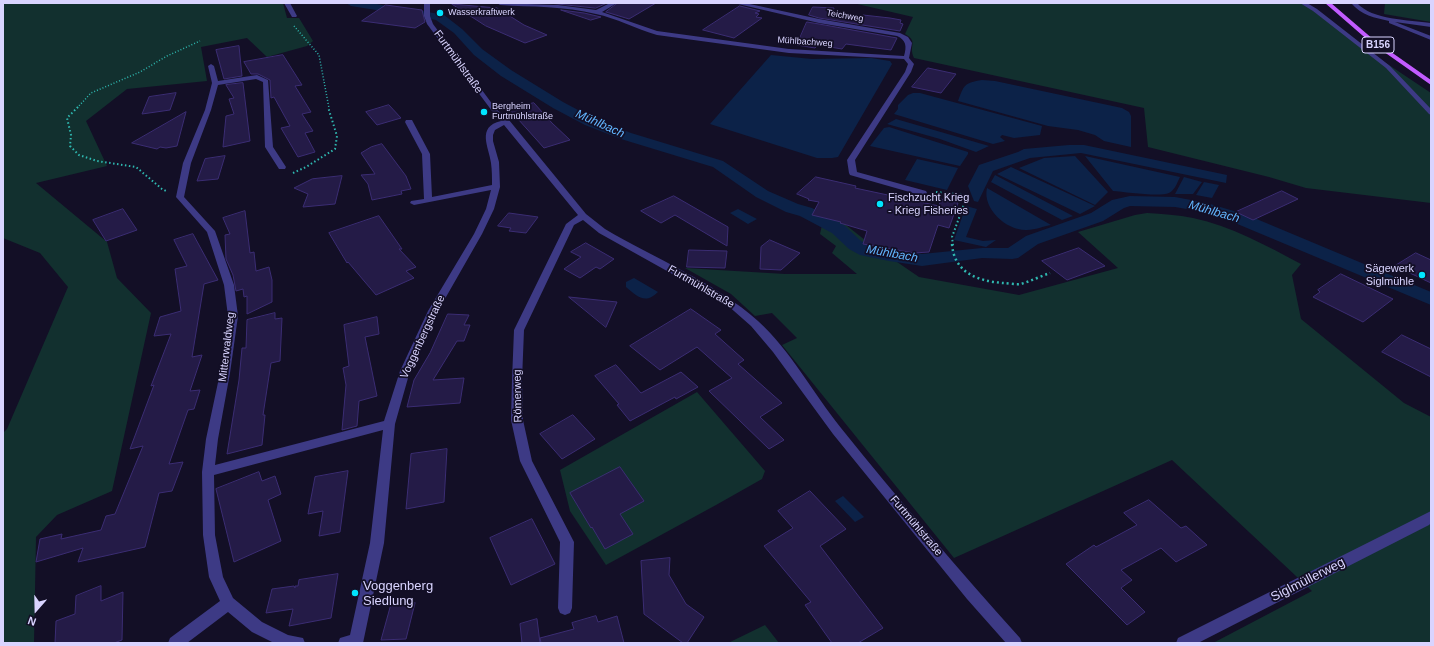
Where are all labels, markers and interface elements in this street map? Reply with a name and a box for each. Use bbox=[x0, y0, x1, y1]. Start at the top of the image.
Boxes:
street label: Teichweg bbox=[826, 7, 864, 25]
marker: Wasserkraftwerk bbox=[435, 8, 445, 18]
place label: Wasserkraftwerk bbox=[448, 8, 515, 18]
street label: Furtmühlstraße bbox=[431, 28, 485, 96]
street label: Mühlbachweg bbox=[777, 35, 833, 49]
road number: B156 bbox=[1362, 37, 1394, 53]
place label: Bergheim Furtmühlstraße bbox=[492, 102, 553, 123]
marker: Bergheim Furtmühlstraße bbox=[479, 107, 489, 117]
water label: Mühlbach bbox=[573, 107, 627, 141]
place label: Fischzucht Krieg - Krieg Fisheries bbox=[888, 191, 969, 217]
water label: Mühlbach bbox=[1187, 198, 1241, 226]
marker: Fischzucht Krieg - Krieg Fisheries bbox=[875, 199, 885, 209]
water label: Mühlbach bbox=[865, 242, 919, 266]
place label: Sägewerk Siglmühle bbox=[1365, 262, 1414, 288]
street label: Furtmühlstraße bbox=[665, 263, 737, 311]
marker: Sägewerk Siglmühle bbox=[1417, 270, 1427, 280]
street label: Voggenbergstraße bbox=[398, 293, 448, 381]
street label: Mitterwaldweg bbox=[216, 311, 238, 383]
street label: Römerweg bbox=[511, 369, 525, 423]
street label: Furtmühlstraße bbox=[887, 493, 945, 559]
street label: Siglmüllerweg bbox=[1268, 555, 1348, 605]
place label: Voggenberg Siedlung bbox=[363, 578, 433, 609]
marker: Voggenberg Siedlung bbox=[350, 588, 360, 598]
north arrow bbox=[16, 590, 56, 630]
text: N bbox=[26, 614, 38, 628]

